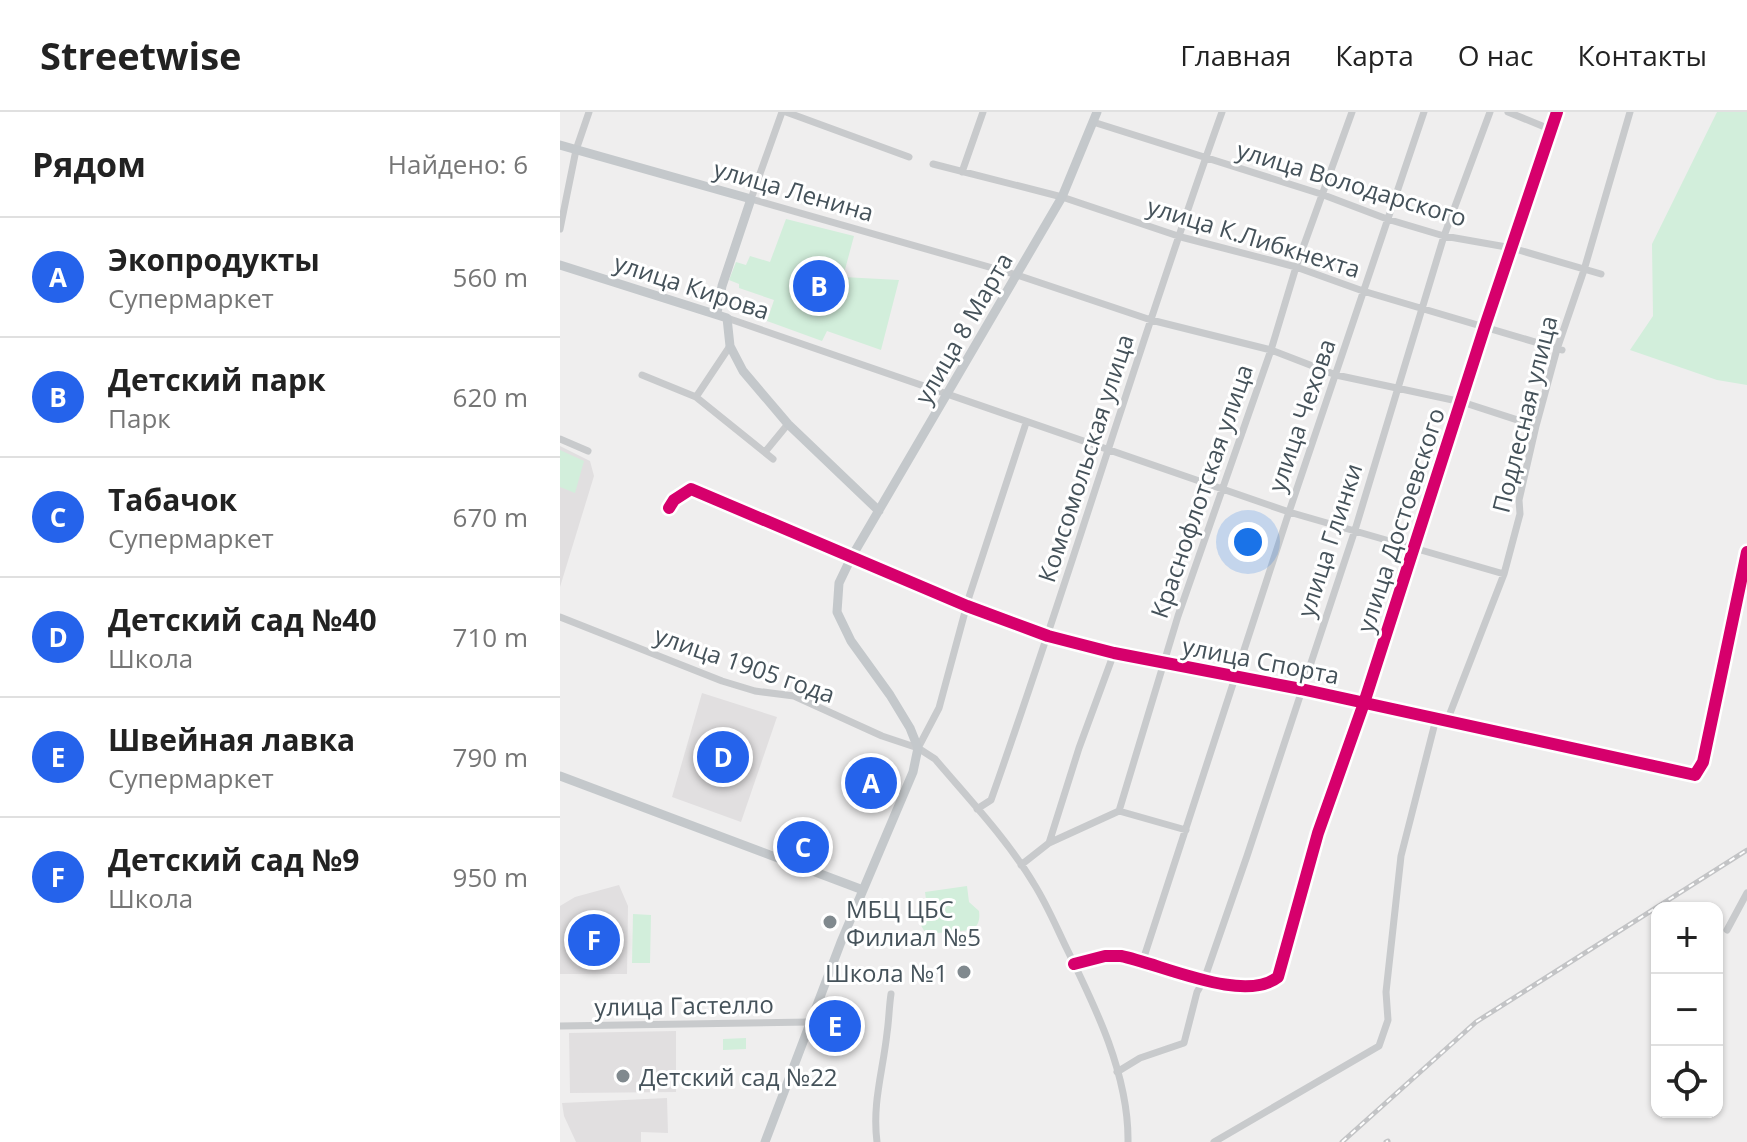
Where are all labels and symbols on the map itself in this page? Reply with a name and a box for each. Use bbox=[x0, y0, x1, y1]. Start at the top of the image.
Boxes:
street label: улица Володарского bbox=[1233, 132, 1471, 234]
street label: улица Ленина bbox=[710, 151, 878, 229]
street label: улица К.Либкнехта bbox=[1143, 189, 1365, 285]
street label: улица Кирова bbox=[610, 245, 774, 327]
street label: улица 8 Марта bbox=[906, 246, 1020, 410]
pin: B bbox=[793, 256, 845, 316]
street label: Подлесная улица bbox=[1484, 312, 1564, 516]
street label: Комсомольская улица bbox=[1029, 330, 1141, 586]
street label: улица Чехова bbox=[1259, 334, 1343, 496]
street label: Краснофлотская улица bbox=[1142, 360, 1260, 622]
street label: улица Достоевского bbox=[1348, 404, 1452, 636]
street label: улица Глинки bbox=[1289, 459, 1369, 621]
your location bbox=[1228, 522, 1268, 562]
street label: улица 1905 года bbox=[650, 618, 840, 710]
street label: улица Спорта bbox=[1180, 629, 1342, 691]
pin: D bbox=[697, 727, 749, 787]
pin: A bbox=[845, 753, 897, 813]
pin: C bbox=[777, 817, 829, 877]
place label: МБЦ ЦБС Филиал №5 bbox=[846, 892, 981, 953]
pin: F bbox=[568, 910, 620, 970]
marker: МБЦ ЦБС Филиал №5 bbox=[821, 913, 839, 931]
place label: Школа №1 bbox=[825, 956, 948, 989]
marker: Школа №1 bbox=[955, 963, 973, 981]
street label: улица Гастелло bbox=[594, 987, 774, 1023]
pin: E bbox=[809, 996, 861, 1056]
place label: Детский сад №22 bbox=[639, 1060, 838, 1093]
marker: Детский сад №22 bbox=[614, 1067, 632, 1085]

